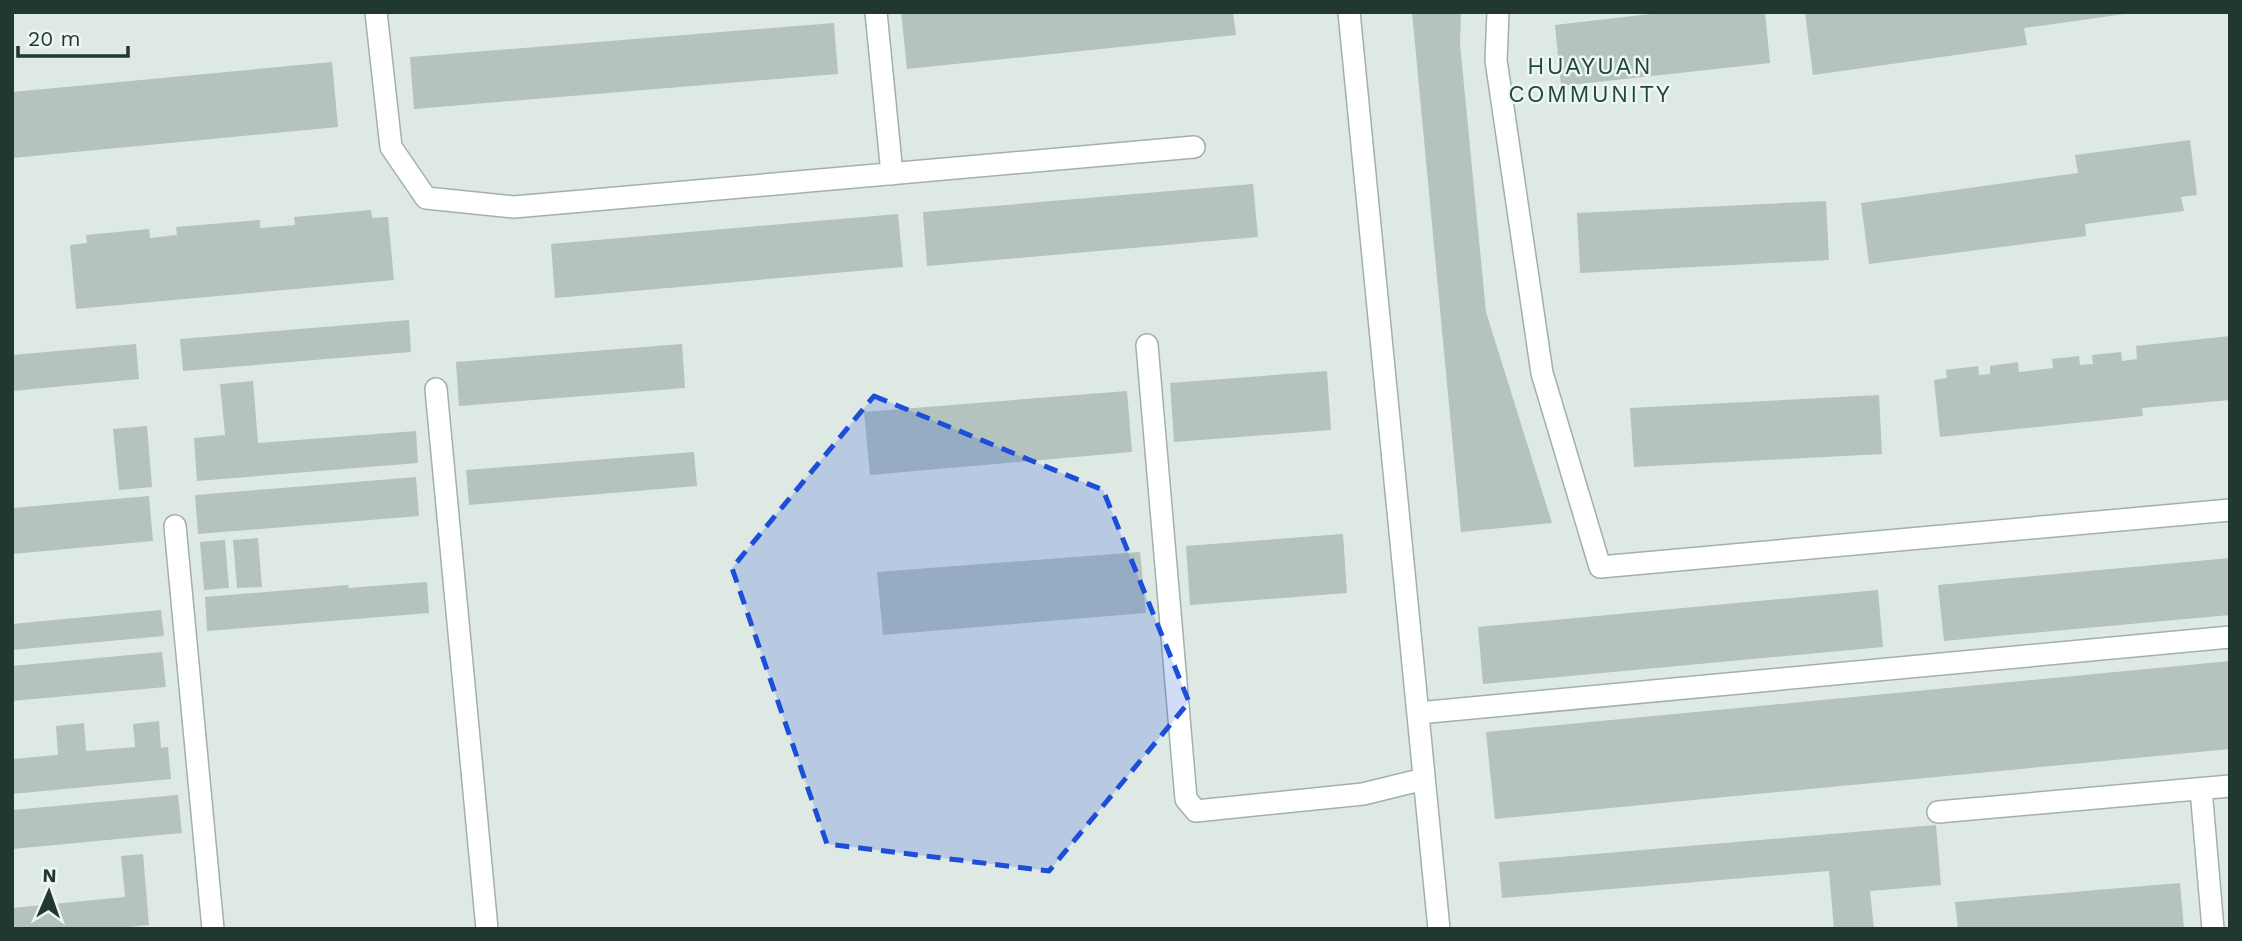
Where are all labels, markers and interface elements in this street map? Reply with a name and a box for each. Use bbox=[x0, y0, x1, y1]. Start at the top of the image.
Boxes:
scale bar bbox=[18, 14, 128, 58]
text: 20 m bbox=[28, 26, 80, 51]
district label: HUAYUAN COMMUNITY bbox=[1508, 52, 1672, 108]
north arrow bbox=[14, 857, 84, 927]
text: N bbox=[42, 864, 57, 887]

